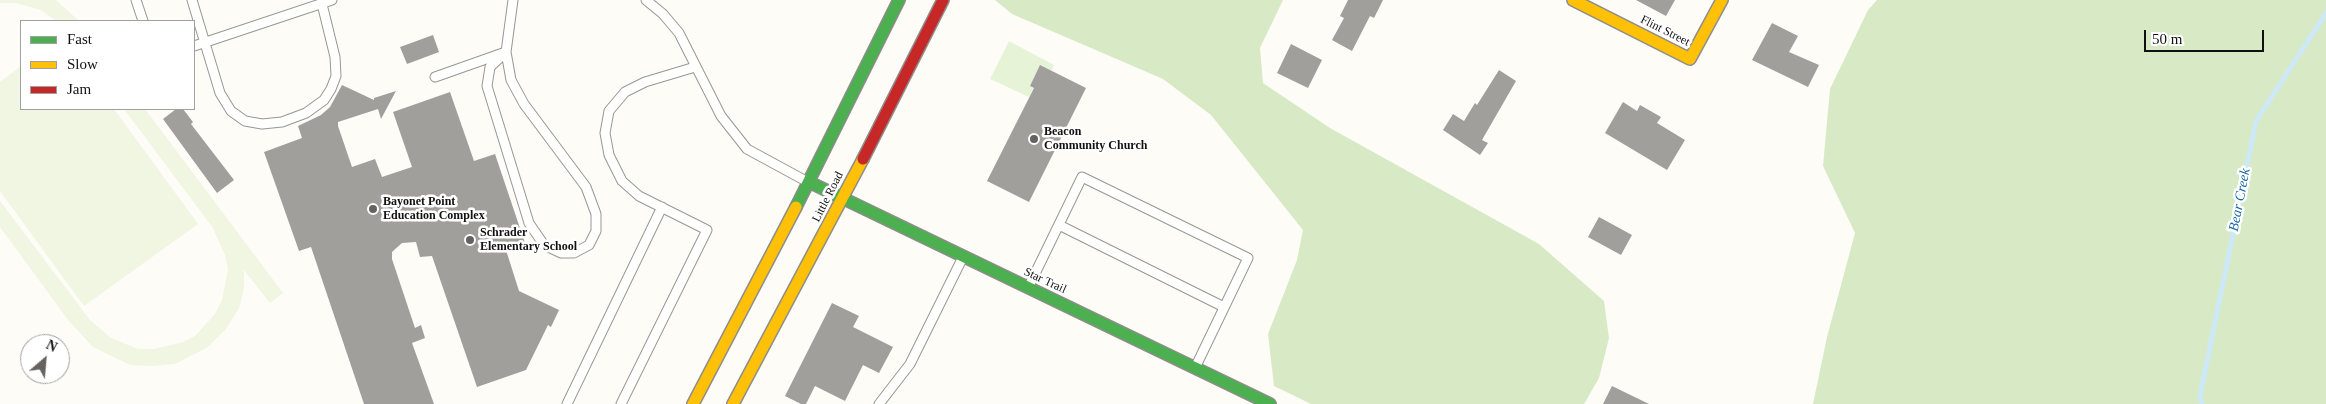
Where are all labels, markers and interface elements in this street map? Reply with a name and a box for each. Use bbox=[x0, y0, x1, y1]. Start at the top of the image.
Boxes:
street label: Flint Street bbox=[1638, 12, 1692, 50]
legend bbox=[20, 20, 195, 110]
scale bar bbox=[2146, 20, 2266, 52]
text: Fast bbox=[67, 31, 92, 47]
text: 50 m bbox=[2152, 31, 2182, 47]
text: Slow bbox=[67, 56, 98, 72]
text: Jam bbox=[67, 81, 91, 97]
place label: Beacon Community Church bbox=[1044, 125, 1147, 153]
marker: Beacon Community Church bbox=[1028, 133, 1040, 145]
water label: Bear Creek bbox=[2226, 167, 2254, 233]
street label: Little Road bbox=[809, 170, 847, 224]
place label: Bayonet Point Education Complex bbox=[383, 195, 485, 223]
marker: Bayonet Point Education Complex bbox=[367, 203, 379, 215]
place label: Schrader Elementary School bbox=[480, 226, 577, 254]
marker: Schrader Elementary School bbox=[464, 234, 476, 246]
street label: Star Trail bbox=[1021, 265, 1069, 297]
north arrow bbox=[20, 334, 70, 384]
text: N bbox=[44, 337, 59, 355]

